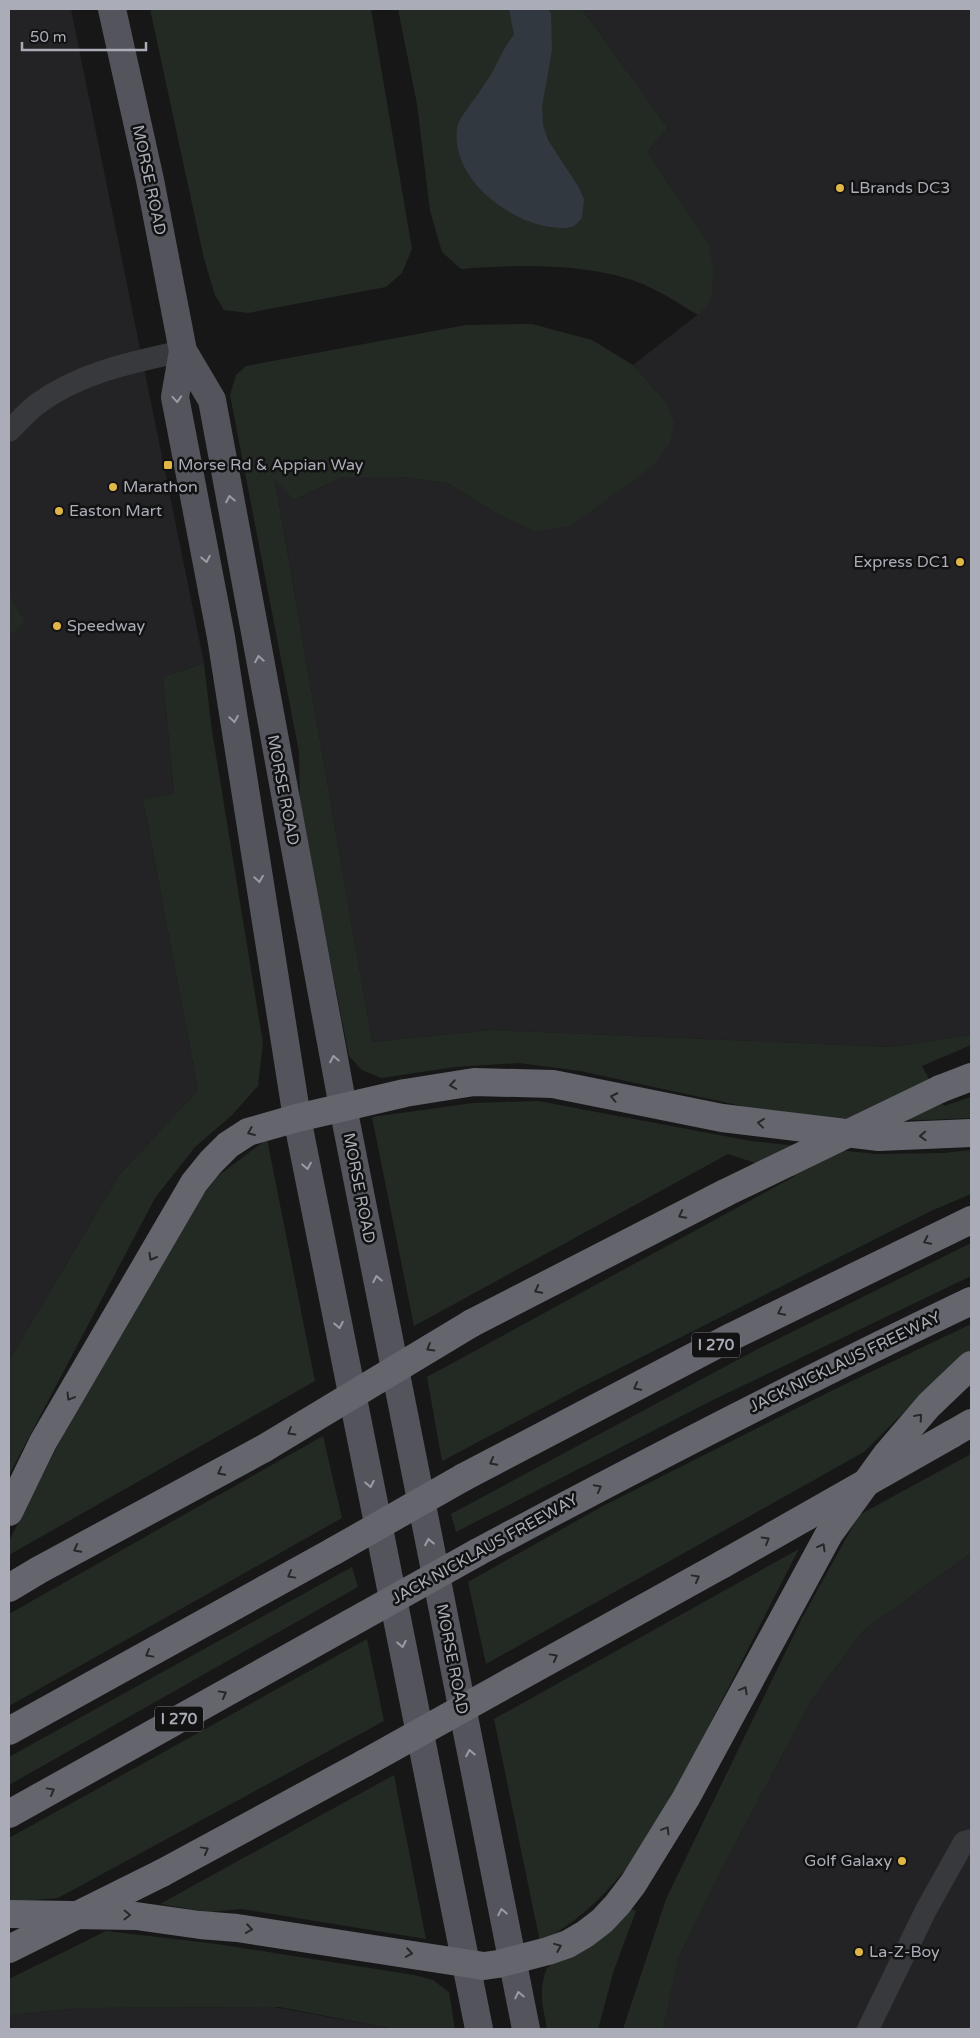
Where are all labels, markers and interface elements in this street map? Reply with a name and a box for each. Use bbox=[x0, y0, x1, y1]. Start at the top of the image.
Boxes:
scale bar bbox=[22, 20, 146, 52]
text: 50 m bbox=[30, 28, 67, 46]
street label: MORSE ROAD bbox=[128, 123, 170, 237]
place label: LBrands DC3 bbox=[850, 178, 950, 198]
marker: LBrands DC3 bbox=[834, 182, 846, 194]
one-way arrow bbox=[171, 396, 182, 404]
place label: Morse Rd & Appian Way bbox=[178, 455, 364, 475]
marker: Morse Rd & Appian Way bbox=[162, 459, 174, 471]
place label: Marathon bbox=[123, 477, 198, 497]
marker: Marathon bbox=[107, 481, 119, 493]
one-way arrow bbox=[226, 495, 236, 503]
place label: Easton Mart bbox=[69, 501, 162, 521]
marker: Easton Mart bbox=[53, 505, 65, 517]
place label: Express DC1 bbox=[853, 552, 950, 572]
one-way arrow bbox=[200, 555, 211, 563]
marker: Express DC1 bbox=[954, 556, 966, 568]
place label: Speedway bbox=[67, 616, 145, 636]
marker: Speedway bbox=[51, 620, 63, 632]
one-way arrow bbox=[255, 654, 265, 663]
one-way arrow bbox=[228, 715, 239, 723]
street label: MORSE ROAD bbox=[262, 733, 304, 847]
one-way arrow bbox=[254, 875, 264, 884]
one-way arrow bbox=[329, 1055, 339, 1064]
one-way arrow bbox=[448, 1080, 457, 1090]
one-way arrow bbox=[609, 1092, 618, 1103]
one-way arrow bbox=[757, 1118, 765, 1129]
one-way arrow bbox=[247, 1126, 256, 1136]
street label: MORSE ROAD bbox=[338, 1131, 380, 1245]
one-way arrow bbox=[918, 1131, 926, 1141]
one-way arrow bbox=[301, 1161, 311, 1170]
one-way arrow bbox=[678, 1209, 687, 1219]
one-way arrow bbox=[923, 1235, 932, 1245]
one-way arrow bbox=[148, 1251, 158, 1260]
one-way arrow bbox=[372, 1275, 383, 1284]
one-way arrow bbox=[534, 1284, 543, 1294]
one-way arrow bbox=[777, 1306, 786, 1317]
street label: JACK NICKLAUS FREEWAY bbox=[746, 1307, 944, 1417]
one-way arrow bbox=[333, 1321, 343, 1329]
road number: I 270 bbox=[692, 1332, 740, 1358]
one-way arrow bbox=[427, 1342, 436, 1352]
one-way arrow bbox=[633, 1381, 642, 1391]
one-way arrow bbox=[66, 1392, 76, 1401]
one-way arrow bbox=[913, 1414, 921, 1423]
one-way arrow bbox=[288, 1426, 297, 1436]
one-way arrow bbox=[489, 1456, 498, 1466]
one-way arrow bbox=[217, 1466, 226, 1476]
one-way arrow bbox=[365, 1480, 375, 1489]
one-way arrow bbox=[593, 1484, 602, 1494]
street label: JACK NICKLAUS FREEWAY bbox=[388, 1489, 582, 1609]
one-way arrow bbox=[760, 1536, 769, 1546]
one-way arrow bbox=[424, 1537, 434, 1546]
one-way arrow bbox=[74, 1543, 83, 1553]
one-way arrow bbox=[816, 1544, 826, 1553]
one-way arrow bbox=[287, 1568, 296, 1578]
one-way arrow bbox=[691, 1575, 700, 1585]
street label: MORSE ROAD bbox=[431, 1602, 473, 1716]
one-way arrow bbox=[397, 1639, 407, 1648]
one-way arrow bbox=[145, 1647, 154, 1657]
one-way arrow bbox=[549, 1654, 558, 1664]
one-way arrow bbox=[738, 1686, 748, 1695]
one-way arrow bbox=[218, 1690, 227, 1700]
road number: I 270 bbox=[155, 1706, 203, 1732]
one-way arrow bbox=[466, 1748, 476, 1757]
one-way arrow bbox=[46, 1787, 55, 1797]
one-way arrow bbox=[660, 1827, 670, 1836]
one-way arrow bbox=[199, 1846, 208, 1856]
place label: Golf Galaxy bbox=[804, 1851, 892, 1871]
marker: Golf Galaxy bbox=[896, 1855, 908, 1867]
one-way arrow bbox=[497, 1908, 508, 1917]
one-way arrow bbox=[124, 1910, 132, 1921]
one-way arrow bbox=[244, 1924, 253, 1934]
place label: La-Z-Boy bbox=[869, 1942, 940, 1962]
one-way arrow bbox=[554, 1943, 562, 1953]
marker: La-Z-Boy bbox=[853, 1946, 865, 1958]
one-way arrow bbox=[405, 1948, 414, 1958]
one-way arrow bbox=[514, 1990, 524, 1999]

